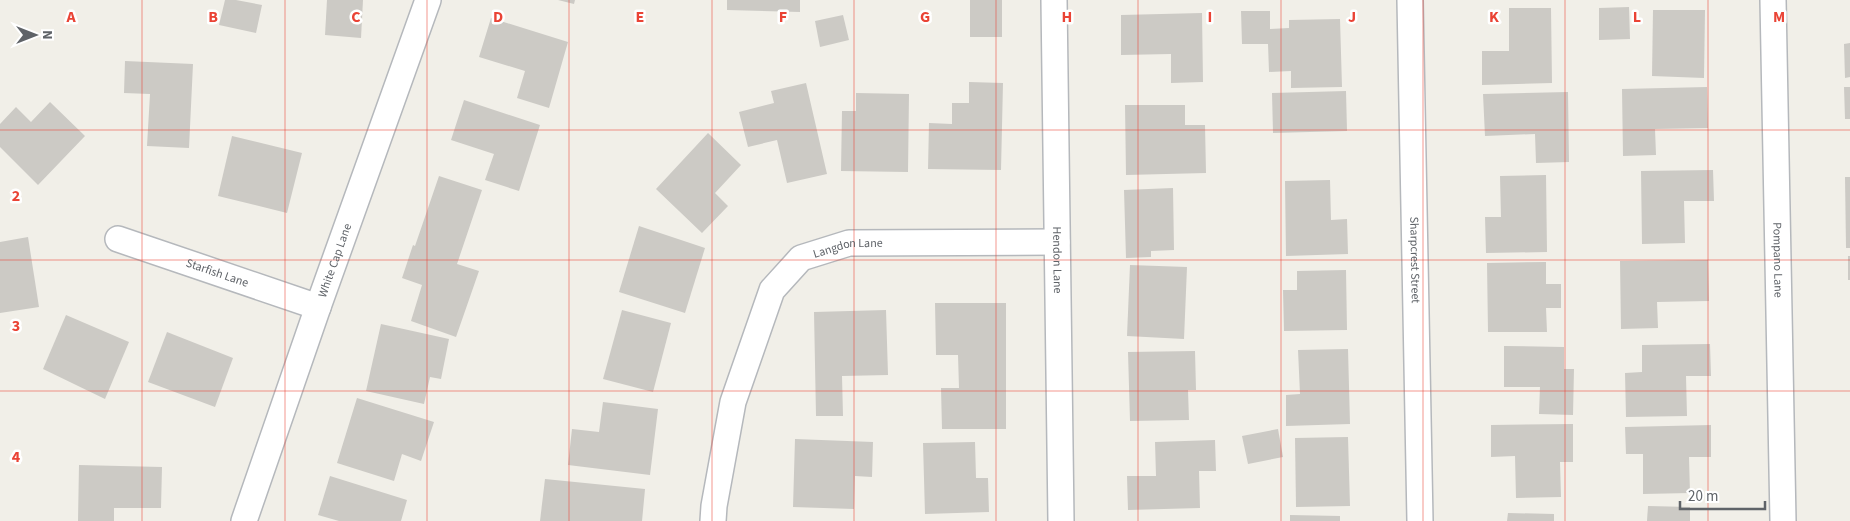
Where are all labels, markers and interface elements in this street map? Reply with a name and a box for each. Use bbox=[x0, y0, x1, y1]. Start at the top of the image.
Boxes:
text: A bbox=[65, 6, 76, 28]
text: B bbox=[208, 6, 218, 28]
text: C bbox=[351, 6, 361, 28]
text: D bbox=[493, 6, 503, 28]
text: E bbox=[636, 6, 644, 28]
text: F bbox=[779, 6, 787, 28]
text: G bbox=[920, 6, 930, 28]
text: H bbox=[1062, 6, 1072, 28]
text: I bbox=[1208, 6, 1212, 28]
text: J bbox=[1348, 6, 1356, 28]
text: K bbox=[1489, 6, 1499, 28]
text: L bbox=[1633, 6, 1641, 28]
text: M bbox=[1773, 6, 1785, 28]
north arrow bbox=[10, 10, 60, 60]
text: N bbox=[37, 30, 57, 40]
text: 2 bbox=[12, 185, 20, 207]
street label: Sharpcrest Street bbox=[1406, 216, 1424, 303]
street label: White Cap Lane bbox=[314, 221, 356, 300]
street label: Pompano Lane bbox=[1769, 222, 1787, 298]
street label: Hendon Lane bbox=[1049, 226, 1066, 294]
street label: Langdon Lane bbox=[811, 234, 883, 262]
street label: Starfish Lane bbox=[184, 254, 251, 291]
text: 3 bbox=[12, 315, 20, 337]
text: 4 bbox=[12, 446, 21, 468]
scale bar bbox=[1680, 478, 1765, 510]
text: 20 m bbox=[1688, 486, 1718, 507]

